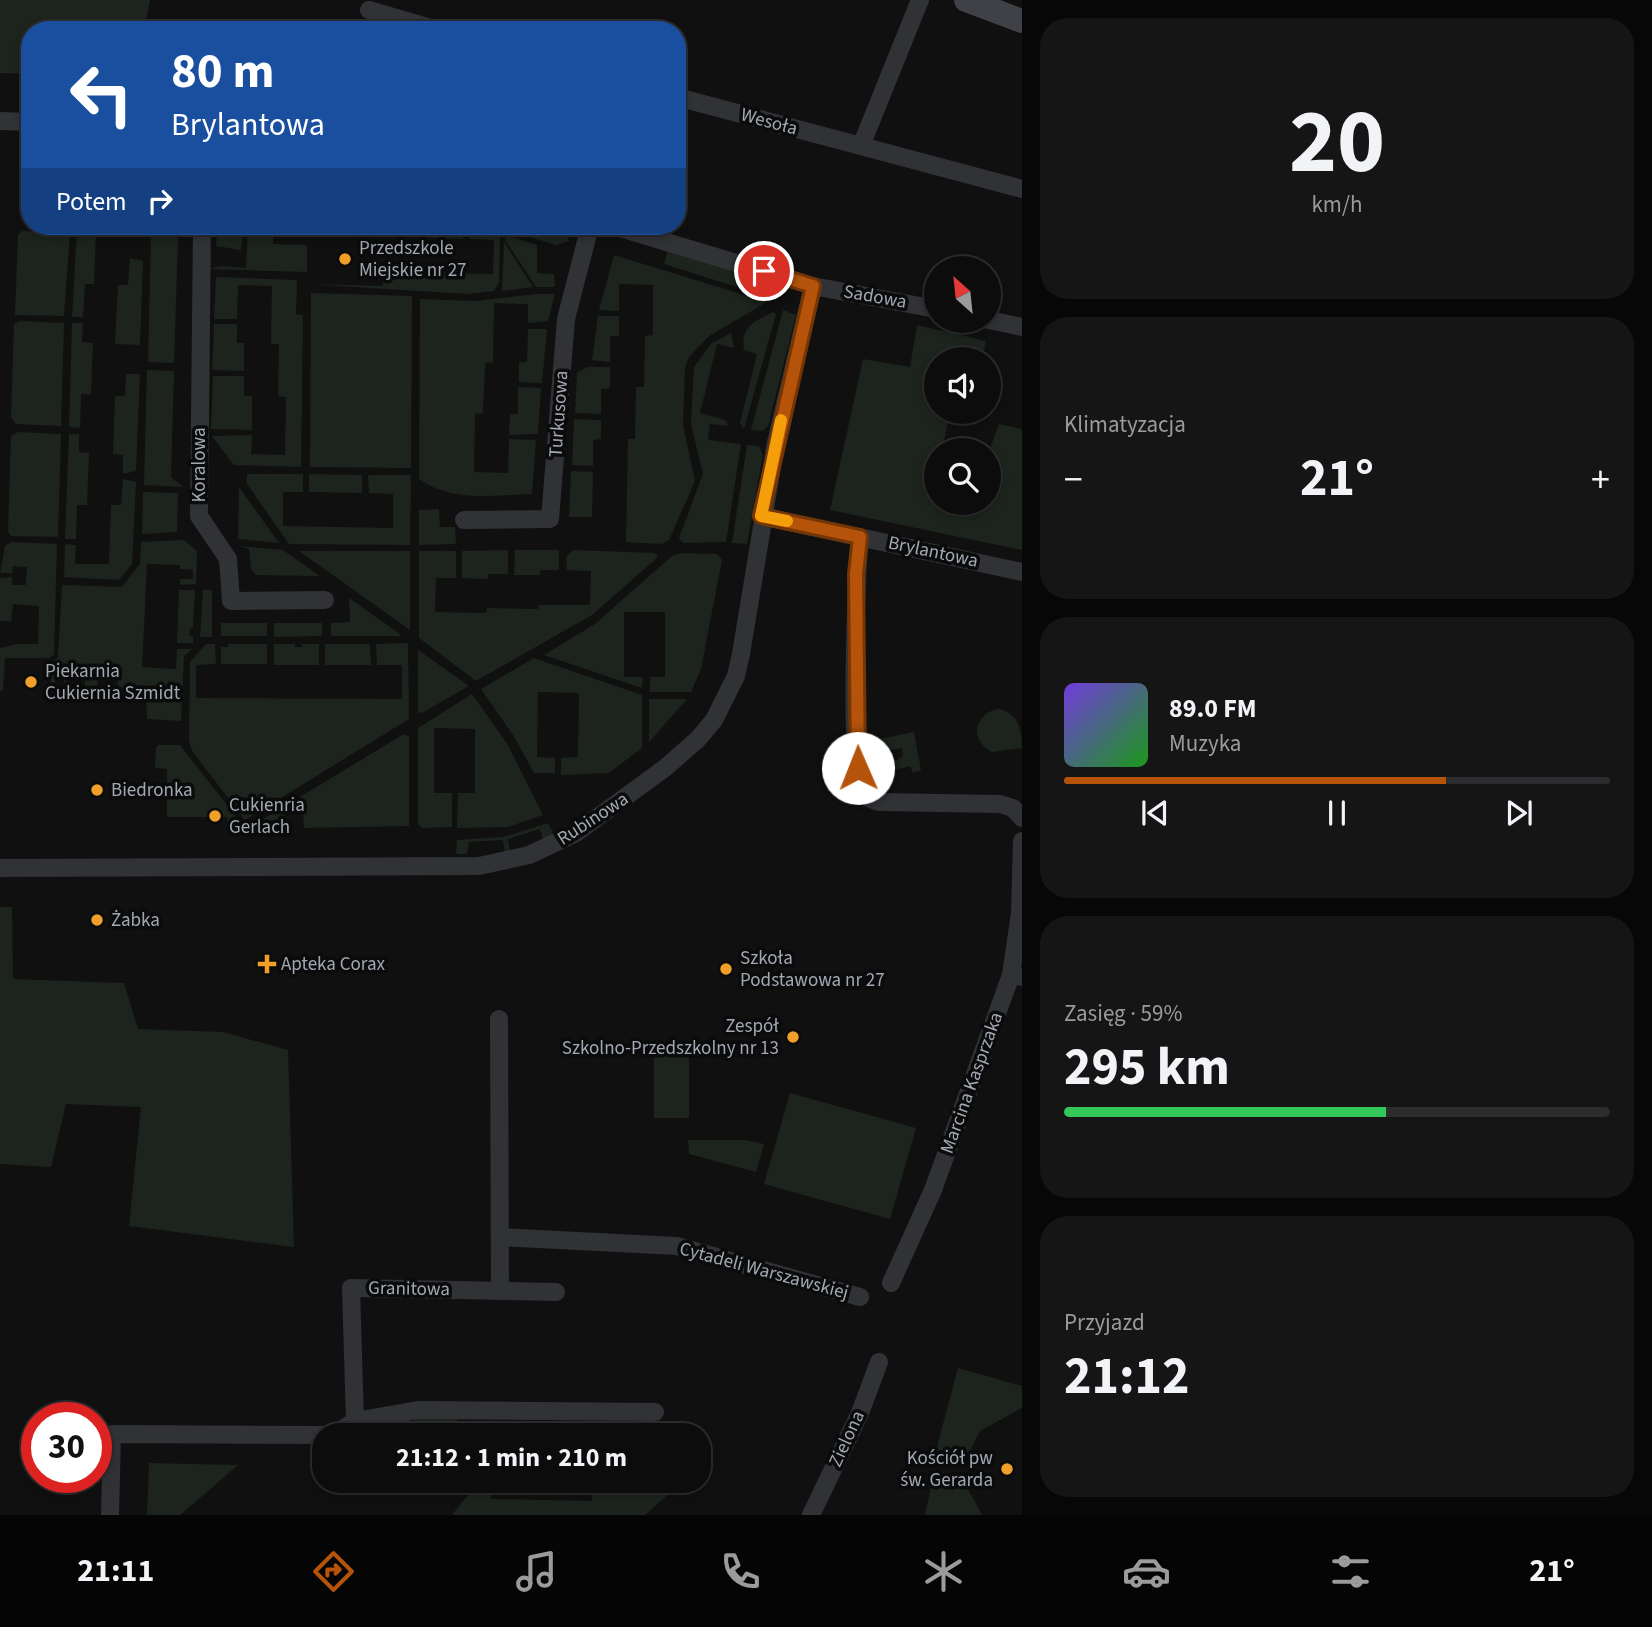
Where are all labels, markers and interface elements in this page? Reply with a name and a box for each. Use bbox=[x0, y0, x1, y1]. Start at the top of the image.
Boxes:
text: 80 m bbox=[171, 37, 275, 107]
icon: left bbox=[56, 49, 147, 140]
text: 20 bbox=[1289, 78, 1385, 207]
street label: Wesoła bbox=[738, 101, 800, 143]
text: Brylantowa bbox=[171, 102, 325, 148]
icon: right bbox=[141, 182, 179, 220]
text: Potem bbox=[56, 183, 127, 220]
text: km/h bbox=[1311, 188, 1363, 221]
place label: Przedszkole Miejskie nr 27 bbox=[359, 235, 467, 284]
pin bbox=[734, 241, 794, 301]
marker: Przedszkole Miejskie nr 27 bbox=[337, 251, 353, 267]
icon: arrive bbox=[745, 252, 783, 290]
north arrow bbox=[924, 256, 1001, 332]
map controls bbox=[924, 256, 1001, 515]
street label: Sadowa bbox=[841, 278, 909, 316]
button: sound bbox=[924, 347, 1001, 424]
street label: Turkusowa bbox=[543, 370, 575, 458]
text: Klimatyzacja bbox=[1064, 408, 1186, 441]
street label: Koralowa bbox=[186, 428, 213, 503]
button: search bbox=[924, 438, 1001, 515]
text: 21° bbox=[1300, 442, 1374, 516]
text: − bbox=[1064, 453, 1083, 507]
text: + bbox=[1591, 453, 1610, 507]
street label: Brylantowa bbox=[886, 529, 980, 575]
place label: Piekarnia Cukiernia Szmidt bbox=[45, 658, 181, 707]
marker: Piekarnia Cukiernia Szmidt bbox=[23, 674, 39, 690]
text: 89.0 FM bbox=[1169, 690, 1257, 727]
text: Muzyka bbox=[1169, 727, 1241, 760]
position arrow bbox=[821, 731, 895, 805]
place label: Biedronka bbox=[111, 777, 193, 804]
marker: Biedronka bbox=[89, 782, 105, 798]
street label: Rubinowa bbox=[552, 786, 634, 852]
place label: Cukienria Gerlach bbox=[229, 792, 305, 841]
icon: previous bbox=[1136, 794, 1174, 832]
icon: pause bbox=[1318, 794, 1356, 832]
icon: next bbox=[1500, 794, 1538, 832]
marker: Cukienria Gerlach bbox=[207, 808, 223, 824]
place label: Żabka bbox=[111, 907, 160, 934]
marker: Żabka bbox=[89, 912, 105, 928]
place label: Szkoła Podstawowa nr 27 bbox=[740, 945, 885, 994]
place label: Apteka Corax bbox=[281, 951, 386, 978]
marker: Apteka Corax bbox=[259, 956, 275, 972]
marker: Szkoła Podstawowa nr 27 bbox=[718, 961, 734, 977]
text: Zasięg · 59% bbox=[1064, 997, 1182, 1030]
street label: Marcina Kasprzaka bbox=[934, 1009, 1010, 1157]
place label: Zespół Szkolno-Przedszkolny nr 13 bbox=[562, 1013, 779, 1062]
marker: Zespół Szkolno-Przedszkolny nr 13 bbox=[785, 1029, 801, 1045]
text: 295 km bbox=[1064, 1031, 1230, 1105]
street label: Cytadeli Warszawskiej bbox=[676, 1235, 852, 1307]
street label: Granitowa bbox=[368, 1275, 450, 1303]
text: Przyjazd bbox=[1064, 1306, 1145, 1339]
text: 21:12 bbox=[1064, 1340, 1189, 1414]
speed limit sign: 30 bbox=[21, 1402, 112, 1493]
street label: Zielona bbox=[822, 1406, 872, 1472]
text: 21:12 · 1 min · 210 m bbox=[396, 1439, 627, 1476]
place label: Kościół pw św. Gerarda bbox=[900, 1445, 993, 1494]
marker: Kościół pw św. Gerarda bbox=[999, 1461, 1015, 1477]
icon: directions bbox=[309, 1547, 358, 1596]
icon: music bbox=[512, 1547, 561, 1596]
icon: phone bbox=[716, 1547, 765, 1596]
icon: climate bbox=[919, 1547, 968, 1596]
icon: car bbox=[1122, 1547, 1171, 1596]
icon: filters bbox=[1326, 1547, 1375, 1596]
text: 21:11 bbox=[77, 1548, 154, 1594]
text: 21° bbox=[1529, 1548, 1575, 1594]

